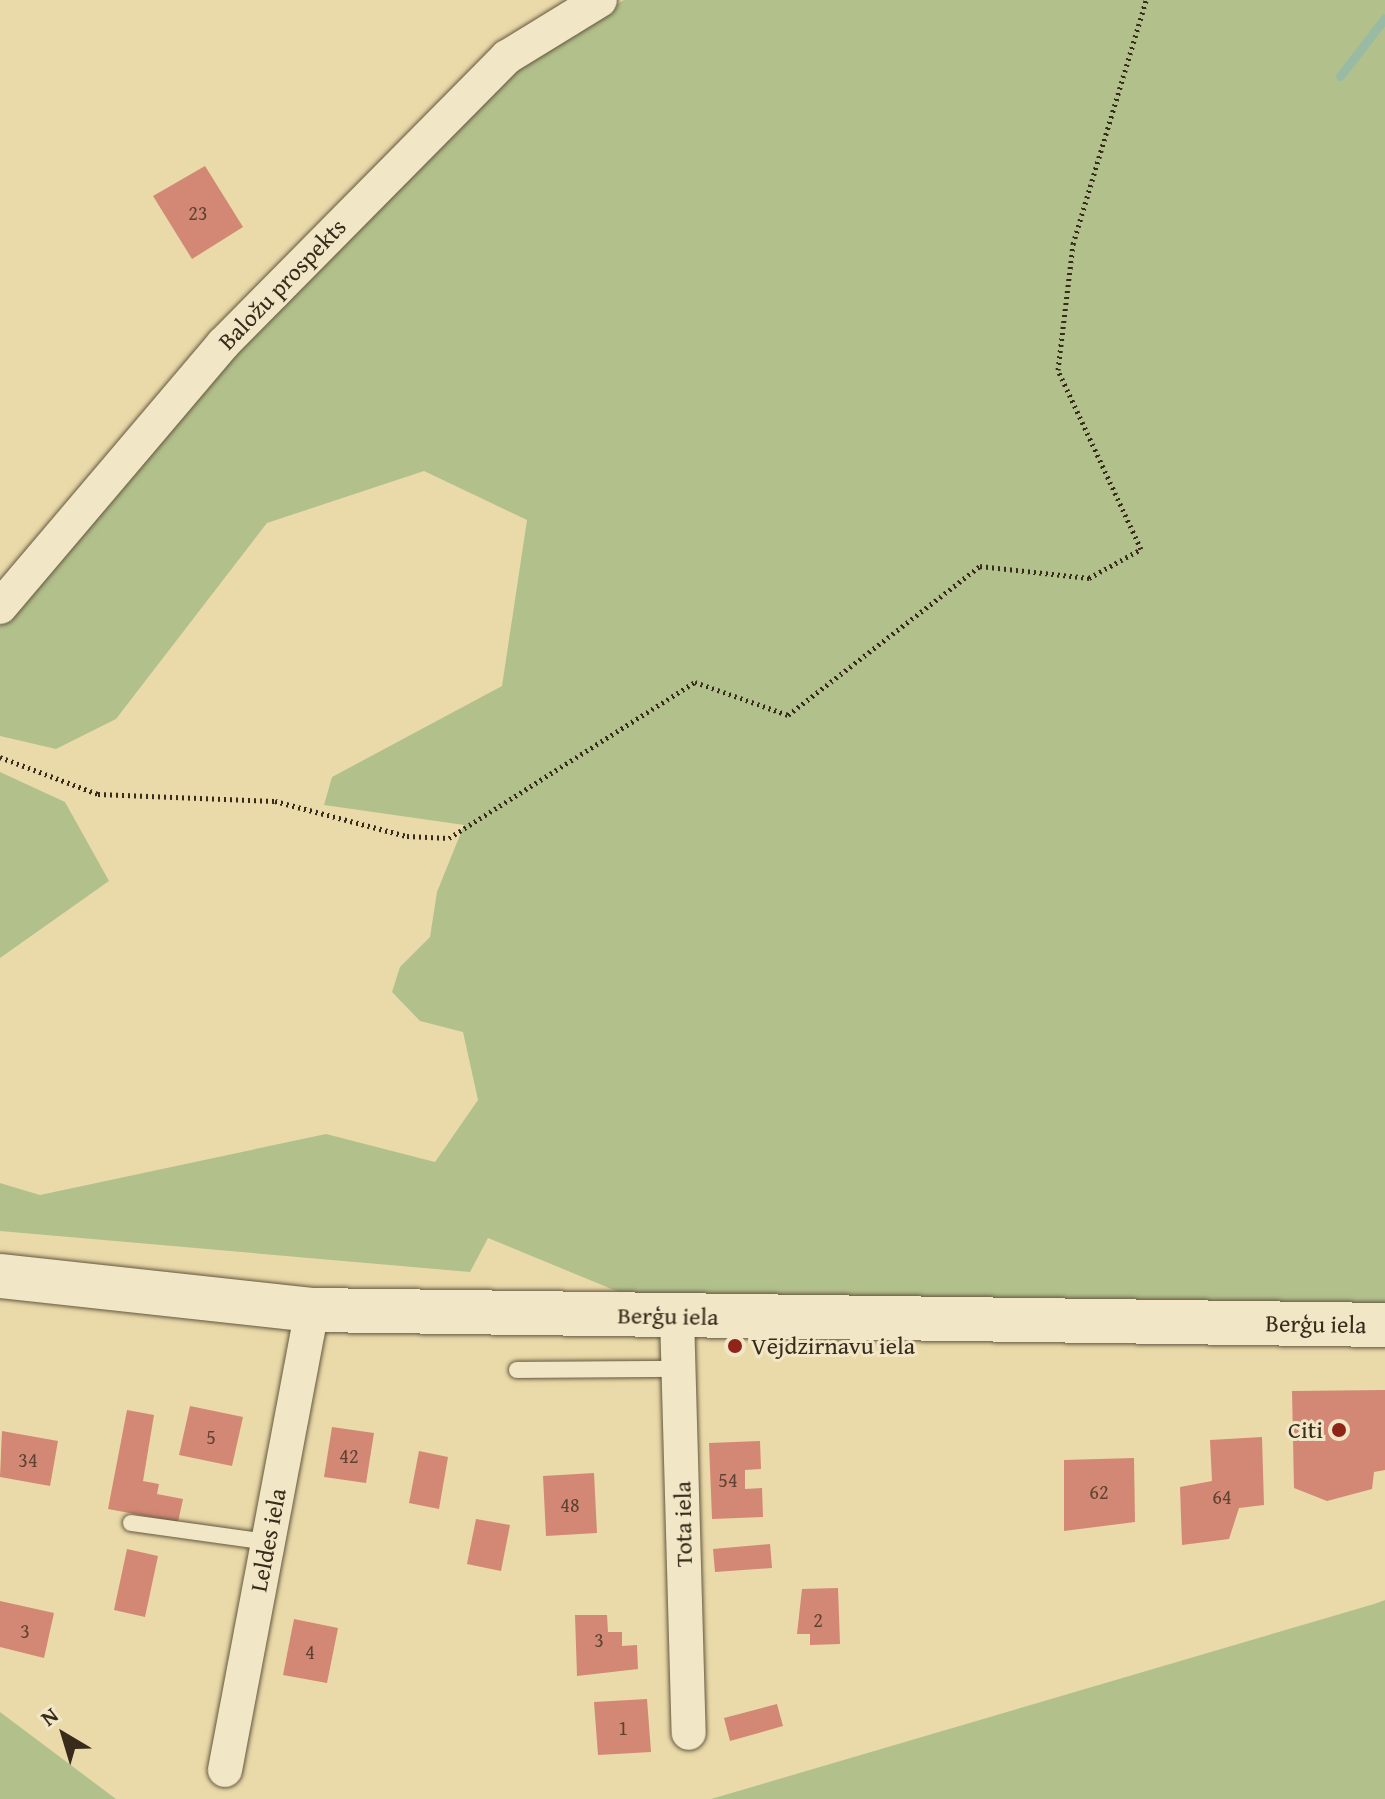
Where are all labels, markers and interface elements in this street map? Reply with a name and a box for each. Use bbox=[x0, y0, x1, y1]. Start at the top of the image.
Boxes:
house number: 23 bbox=[188, 200, 208, 224]
street label: Baložu prospekts bbox=[212, 212, 352, 356]
street label: Berģu iela bbox=[617, 1301, 719, 1331]
street label: Berģu iela bbox=[1265, 1309, 1367, 1339]
place label: Vējdzirnavu iela bbox=[751, 1332, 915, 1360]
marker: Vējdzirnavu iela bbox=[726, 1337, 744, 1355]
place label: Citi bbox=[1288, 1416, 1323, 1444]
marker: Citi bbox=[1330, 1421, 1348, 1439]
house number: 5 bbox=[206, 1424, 216, 1448]
house number: 42 bbox=[339, 1443, 359, 1467]
house number: 34 bbox=[18, 1447, 38, 1471]
house number: 54 bbox=[718, 1467, 738, 1491]
house number: 62 bbox=[1089, 1479, 1109, 1503]
street label: Tota iela bbox=[668, 1481, 698, 1567]
house number: 64 bbox=[1212, 1484, 1232, 1508]
street label: Leldes iela bbox=[244, 1486, 292, 1594]
house number: 48 bbox=[560, 1492, 580, 1516]
house number: 2 bbox=[813, 1607, 823, 1631]
house number: 3 bbox=[20, 1618, 30, 1642]
house number: 3 bbox=[594, 1627, 604, 1651]
house number: 4 bbox=[305, 1639, 315, 1663]
north arrow bbox=[24, 1695, 104, 1775]
text: N bbox=[34, 1699, 65, 1733]
house number: 1 bbox=[618, 1715, 628, 1739]

